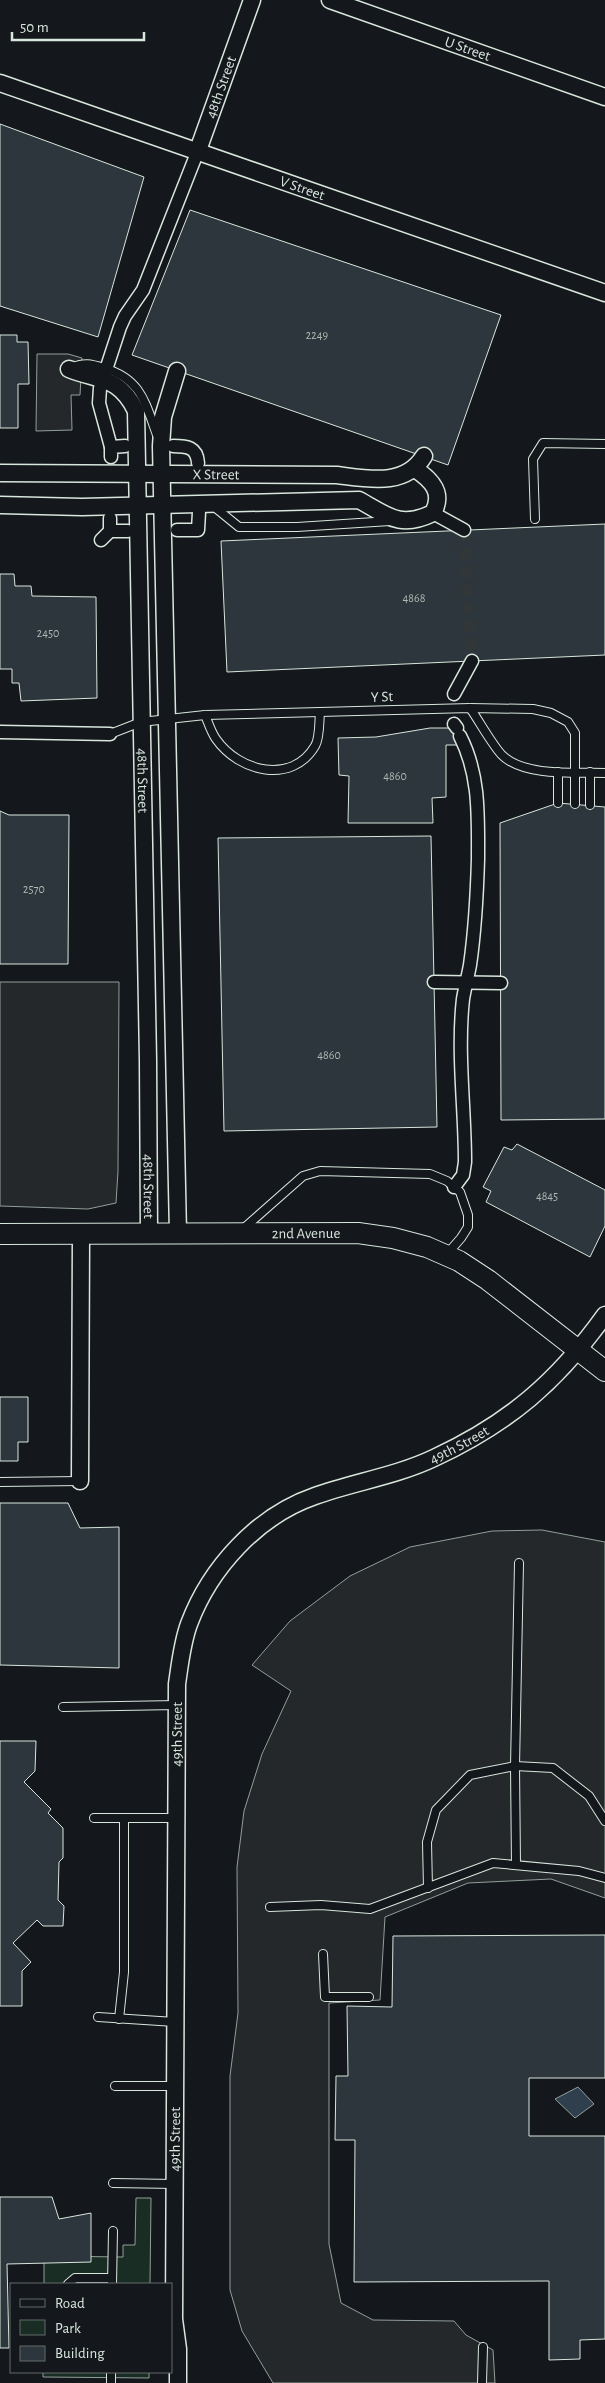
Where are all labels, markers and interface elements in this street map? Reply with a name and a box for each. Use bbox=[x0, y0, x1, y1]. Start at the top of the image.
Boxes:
scale bar bbox=[12, 10, 145, 42]
text: 50 m bbox=[20, 20, 49, 35]
street label: U Street bbox=[443, 34, 493, 64]
street label: 48th Street bbox=[203, 54, 239, 120]
street label: V Street bbox=[278, 173, 327, 203]
house number: 2249 bbox=[306, 329, 329, 341]
street label: X Street bbox=[193, 467, 240, 482]
house number: 4868 bbox=[403, 592, 426, 604]
house number: 2450 bbox=[37, 627, 59, 639]
street label: Y St bbox=[371, 689, 394, 705]
street label: 48th Street bbox=[135, 748, 151, 813]
house number: 4860 bbox=[383, 770, 407, 782]
house number: 2570 bbox=[23, 883, 45, 895]
house number: 4860 bbox=[317, 1049, 341, 1061]
street label: 48th Street bbox=[141, 1154, 156, 1219]
house number: 4845 bbox=[536, 1190, 558, 1202]
street label: 2nd Avenue bbox=[272, 1226, 340, 1241]
street label: 49th Street bbox=[427, 1423, 491, 1467]
street label: 49th Street bbox=[169, 1702, 184, 1767]
street label: 49th Street bbox=[167, 2107, 183, 2172]
legend bbox=[10, 2283, 172, 2373]
text: Road bbox=[55, 2296, 85, 2311]
text: Park bbox=[55, 2321, 81, 2336]
text: Building bbox=[55, 2346, 105, 2361]

